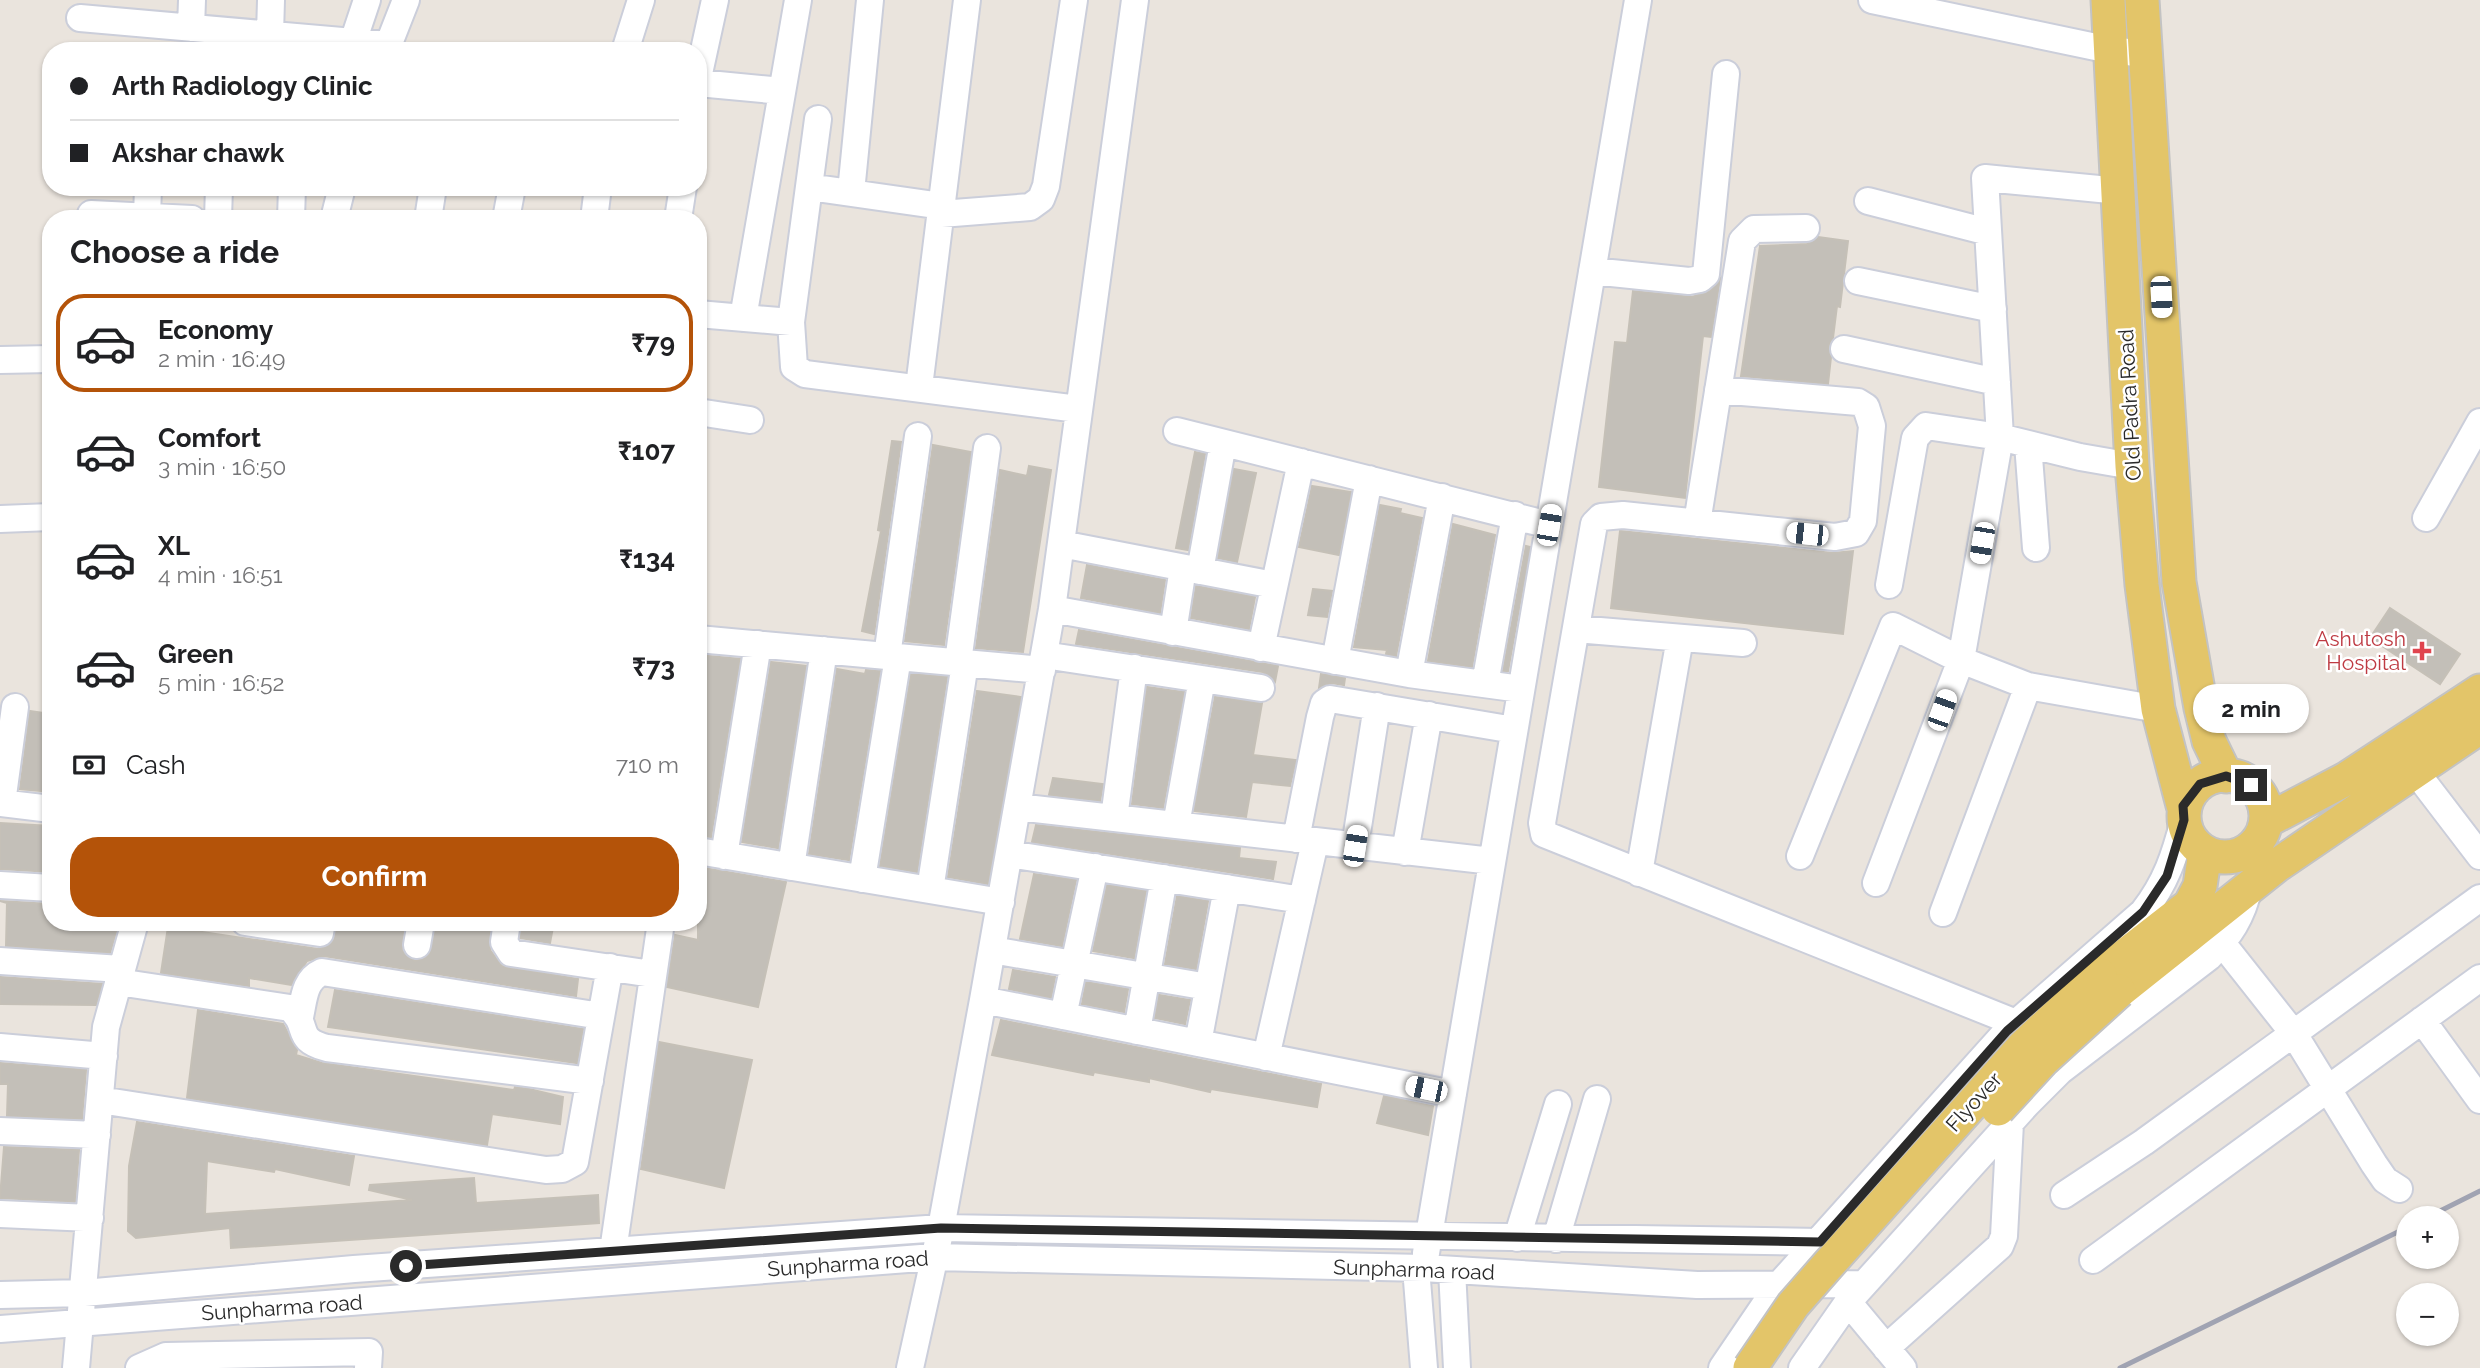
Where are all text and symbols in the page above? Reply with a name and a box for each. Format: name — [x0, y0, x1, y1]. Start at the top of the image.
text: Arth Radiology Clinic — [112, 71, 373, 101]
text: Akshar chawk — [112, 138, 284, 168]
text: Choose a ride — [70, 233, 279, 270]
car — [2150, 275, 2173, 319]
icon: car — [74, 312, 137, 375]
text: Economy — [158, 315, 273, 345]
text: ₹79 — [631, 328, 675, 358]
street label: Old Padra Road — [2113, 329, 2146, 482]
text: 2 min · 16:49 — [158, 345, 286, 372]
icon: car — [74, 420, 137, 483]
text: Comfort — [158, 423, 261, 453]
text: ₹107 — [618, 436, 675, 466]
text: 3 min · 16:50 — [158, 453, 286, 480]
car — [1536, 502, 1563, 548]
car — [1969, 520, 1996, 566]
car — [1786, 521, 1829, 547]
icon: car — [74, 528, 137, 591]
text: XL — [158, 531, 190, 561]
text: ₹134 — [619, 544, 675, 574]
text: 4 min · 16:51 — [158, 561, 282, 588]
place label: Ashutosh Hospital — [2315, 626, 2406, 675]
icon: car — [74, 636, 137, 699]
text: Green — [158, 639, 234, 669]
marker: Ashutosh Hospital — [2412, 641, 2432, 661]
text: ₹73 — [632, 652, 675, 682]
text: 5 min · 16:52 — [158, 669, 285, 696]
callout: 2 min — [2193, 684, 2309, 732]
car — [1925, 687, 1960, 733]
text: 2 min — [2221, 695, 2281, 722]
icon: cash — [70, 746, 108, 784]
text: Cash — [126, 750, 186, 780]
text: 710 m — [616, 751, 679, 778]
route end — [2235, 769, 2267, 801]
car — [1342, 824, 1369, 868]
button: Confirm — [70, 837, 679, 917]
street label: Flyover — [1940, 1066, 2007, 1137]
car — [1404, 1074, 1449, 1104]
map controls — [2396, 1206, 2459, 1346]
button: + — [2396, 1206, 2459, 1269]
street label: Sunpharma road — [766, 1245, 929, 1282]
route start — [390, 1250, 422, 1282]
street label: Sunpharma road — [1333, 1254, 1495, 1285]
button: − — [2396, 1283, 2459, 1346]
street label: Sunpharma road — [200, 1289, 363, 1326]

